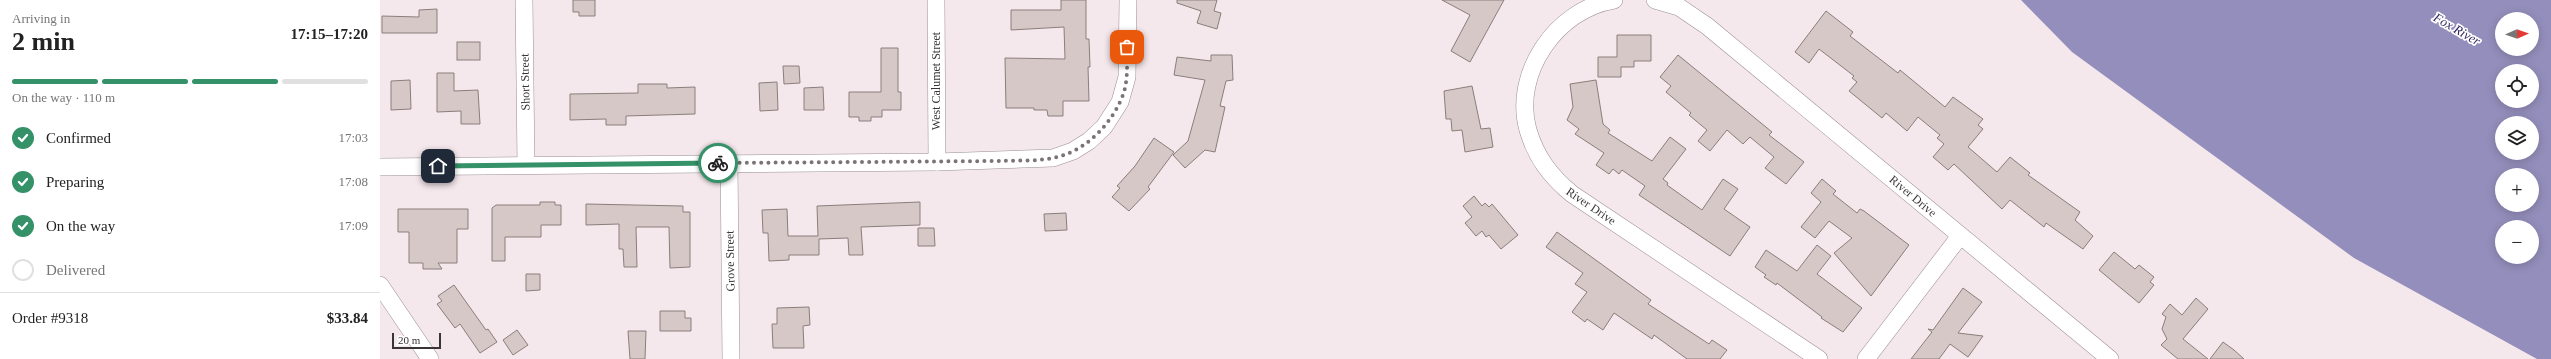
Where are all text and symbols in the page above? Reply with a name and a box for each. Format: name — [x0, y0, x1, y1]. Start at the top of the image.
water label: Fox River — [2430, 9, 2484, 49]
text: Arriving in — [12, 11, 70, 26]
north arrow — [2495, 12, 2539, 56]
map controls — [2495, 12, 2539, 264]
text: 17:15–17:20 — [291, 26, 368, 42]
text: 2 min — [12, 27, 75, 56]
pin — [1110, 30, 1144, 64]
street label: West Calumet Street — [929, 31, 943, 130]
icon: bag — [1116, 36, 1138, 58]
street label: Short Street — [517, 53, 532, 111]
button: locate — [2495, 64, 2539, 108]
text: On the way · 110 m — [12, 90, 115, 105]
button: layers — [2495, 116, 2539, 160]
icon: check — [12, 127, 34, 149]
text: Confirmed — [46, 130, 111, 146]
text: 17:03 — [338, 130, 368, 145]
courier — [698, 143, 738, 183]
pin — [421, 149, 455, 183]
icon: bike — [707, 152, 729, 174]
icon: home — [427, 155, 449, 177]
button: + — [2495, 168, 2539, 212]
icon: check — [12, 171, 34, 193]
street label: River Drive — [1887, 172, 1939, 220]
text: Preparing — [46, 174, 104, 190]
text: 17:08 — [338, 174, 368, 189]
street label: River Drive — [1563, 184, 1619, 228]
icon: check — [12, 215, 34, 237]
text: On the way — [46, 218, 115, 234]
text: 17:09 — [338, 218, 368, 233]
button: − — [2495, 220, 2539, 264]
street label: Grove Street — [722, 230, 738, 292]
text: Delivered — [46, 262, 105, 278]
text: Order #9318 — [12, 310, 88, 326]
text: $33.84 — [327, 310, 368, 326]
scale bar — [392, 331, 441, 350]
text: 20 m — [398, 334, 420, 346]

